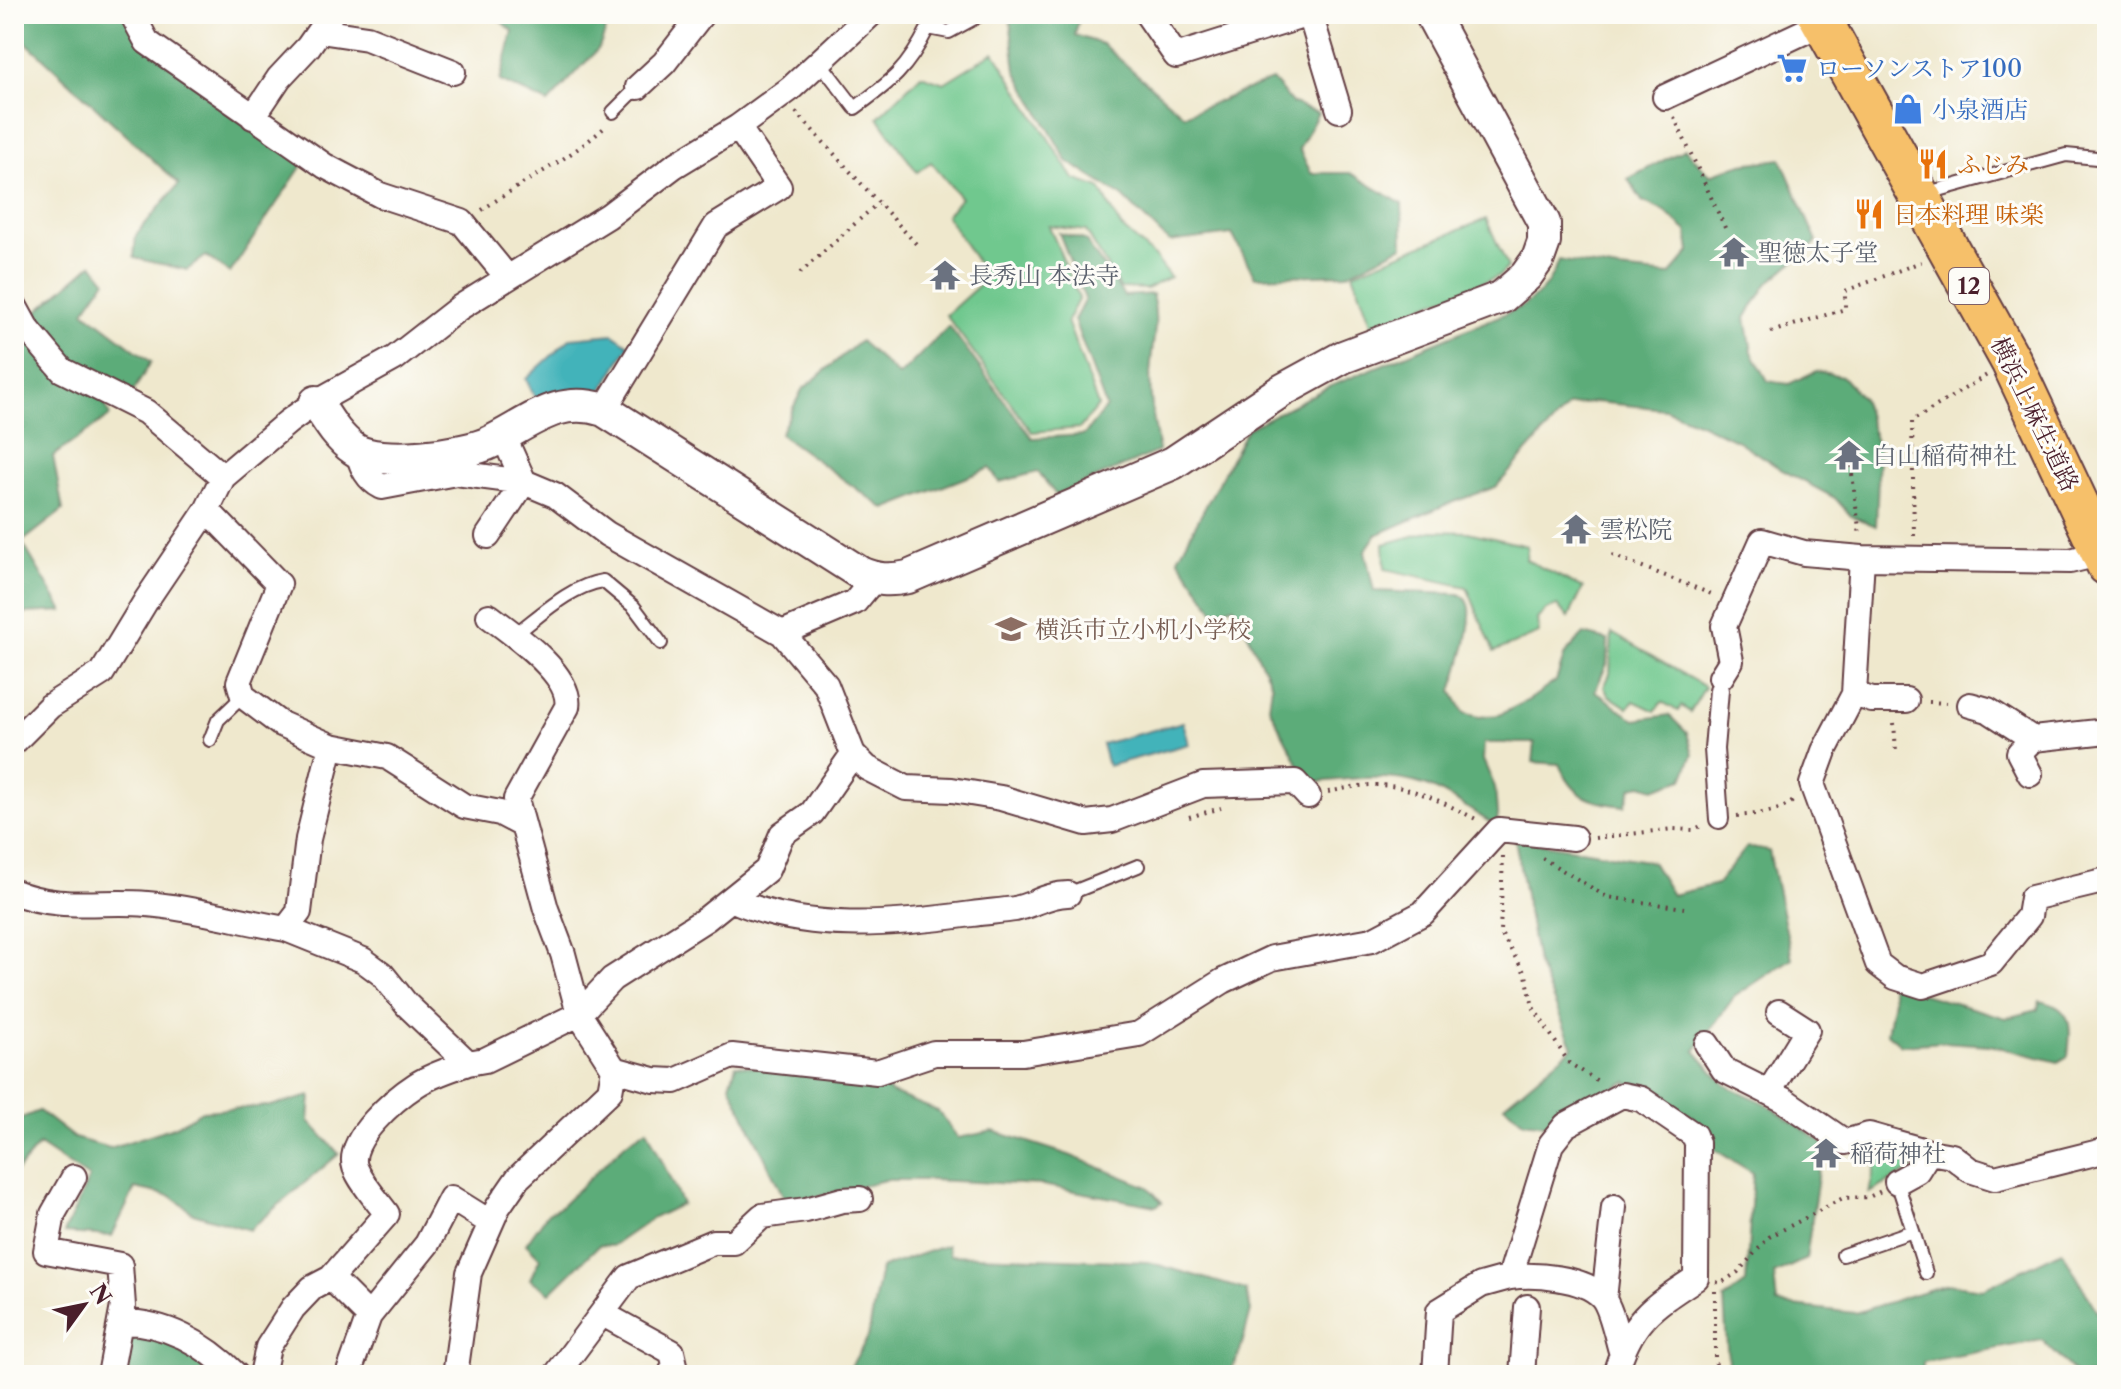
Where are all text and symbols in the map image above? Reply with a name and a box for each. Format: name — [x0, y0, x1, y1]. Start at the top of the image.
supermarket icon: ローソンストア100 — [1775, 51, 1809, 85]
place label: ローソンストア100 — [1816, 54, 2022, 83]
shop icon: 小泉酒店 — [1891, 92, 1925, 126]
place label: 小泉酒店 — [1932, 95, 2028, 124]
restaurant icon: ふじみ — [1916, 147, 1950, 181]
place label: ふじみ — [1957, 150, 2029, 179]
restaurant icon: 日本料理 味楽 — [1852, 197, 1886, 231]
place label: 日本料理 味楽 — [1893, 200, 2043, 229]
temple icon: 聖徳太子堂 — [1717, 235, 1751, 269]
place label: 聖徳太子堂 — [1758, 238, 1878, 267]
temple icon: 長秀山 本法寺 — [928, 258, 962, 292]
place label: 長秀山 本法寺 — [969, 261, 1119, 290]
road number: 12 — [1949, 268, 1989, 304]
street label: 横浜上麻生道路 — [1985, 332, 2085, 496]
temple icon: 白山稲荷神社 — [1832, 438, 1866, 472]
place label: 白山稲荷神社 — [1873, 441, 2017, 470]
temple icon: 雲松院 — [1559, 512, 1593, 546]
place label: 雲松院 — [1600, 515, 1672, 544]
school or university icon: 横浜市立小机小学校 — [994, 612, 1028, 646]
place label: 横浜市立小机小学校 — [1035, 615, 1251, 644]
temple icon: 稲荷神社 — [1809, 1136, 1843, 1170]
place label: 稲荷神社 — [1850, 1139, 1946, 1168]
north arrow — [44, 1265, 124, 1345]
text: N — [84, 1279, 117, 1310]

